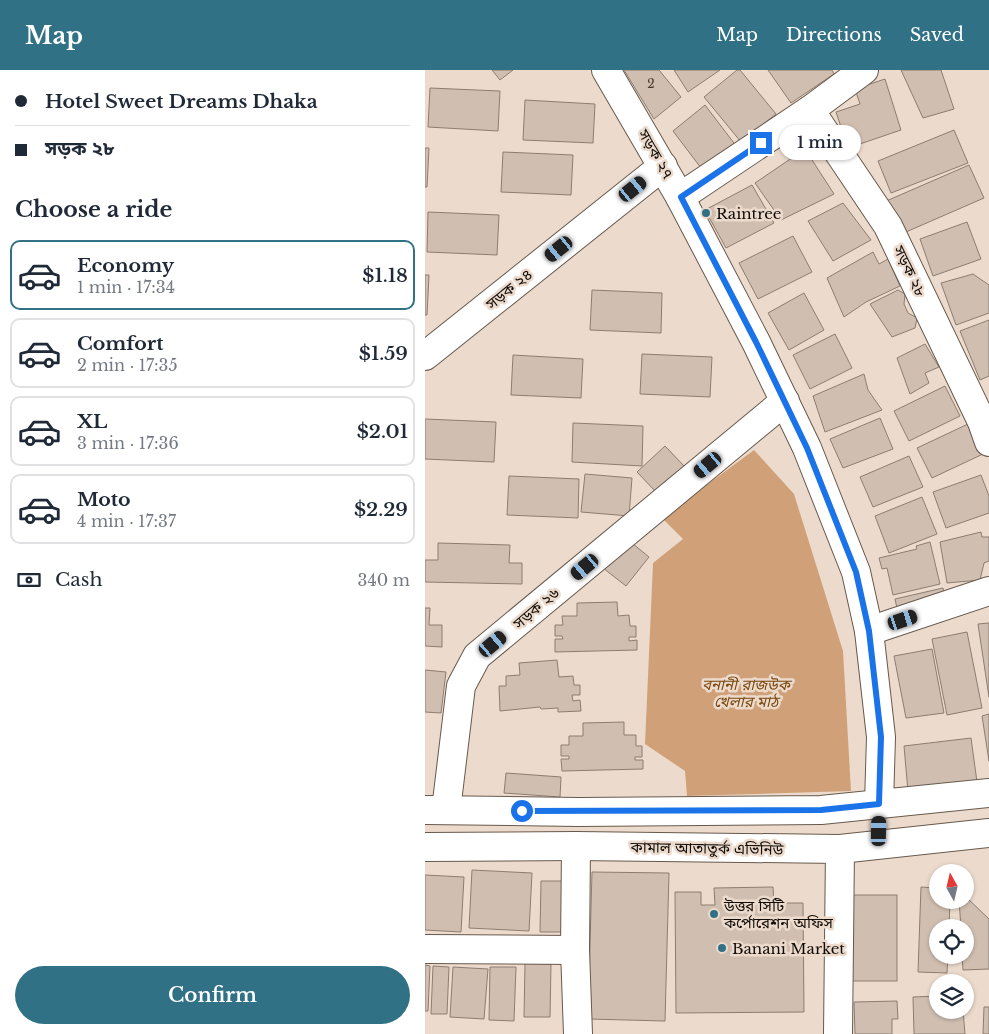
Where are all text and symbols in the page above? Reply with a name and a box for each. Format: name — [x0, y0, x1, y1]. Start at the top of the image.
text: Map — [25, 21, 83, 50]
text: Map — [716, 24, 758, 46]
text: Directions — [786, 24, 882, 46]
text: Saved — [910, 24, 964, 46]
house number: 2 — [647, 76, 655, 91]
text: Hotel Sweet Dreams Dhaka — [45, 90, 318, 113]
street label: সড়ক ২৭ — [634, 125, 678, 182]
callout: 1 min — [779, 126, 861, 160]
route end — [750, 132, 772, 154]
text: 1 min — [797, 132, 843, 152]
text: সড়ক ২৮ — [45, 137, 115, 160]
car — [616, 174, 649, 204]
text: Choose a ride — [15, 196, 172, 223]
place label: Raintree — [716, 204, 781, 223]
marker: Raintree — [700, 207, 712, 219]
car — [542, 234, 575, 264]
street label: সড়ক ২৮ — [889, 242, 930, 300]
icon: car — [17, 253, 62, 298]
text: Economy — [77, 254, 174, 277]
text: $1.18 — [362, 264, 408, 287]
street label: সড়ক ২৪ — [481, 265, 536, 314]
text: 1 min · 17:34 — [77, 277, 175, 297]
icon: car — [17, 331, 62, 376]
text: Comfort — [77, 332, 164, 355]
text: $1.59 — [359, 342, 408, 365]
text: 2 min · 17:35 — [77, 355, 178, 375]
icon: car — [17, 409, 62, 454]
text: XL — [77, 410, 107, 433]
text: $2.01 — [357, 420, 408, 443]
text: 3 min · 17:36 — [77, 433, 179, 453]
car — [691, 450, 724, 480]
icon: car — [17, 487, 62, 532]
text: Moto — [77, 488, 131, 511]
text: $2.29 — [354, 498, 408, 521]
text: 4 min · 17:37 — [77, 511, 176, 531]
car — [568, 552, 601, 582]
icon: cash — [15, 566, 43, 594]
text: Cash — [55, 568, 102, 591]
text: 340 m — [358, 570, 410, 590]
street label: সড়ক ২৬ — [508, 583, 563, 633]
car — [886, 608, 919, 632]
car — [476, 629, 509, 659]
park label: বনানী রাজউক খেলার মাঠ — [702, 675, 793, 711]
route start — [511, 800, 533, 822]
car — [871, 816, 886, 846]
street label: কামাল আতাতুর্ক এভিনিউ — [629, 837, 784, 859]
north arrow — [929, 864, 974, 909]
map controls — [929, 864, 974, 1019]
place label: উত্তর সিটি কর্পোরেশন অফিস — [723, 896, 833, 932]
marker: উত্তর সিটি কর্পোরেশন অফিস — [708, 908, 720, 920]
button: locate — [929, 919, 974, 964]
place label: Banani Market — [732, 939, 845, 958]
marker: Banani Market — [716, 942, 728, 954]
button: Confirm — [15, 966, 410, 1024]
button: layers — [929, 974, 974, 1019]

